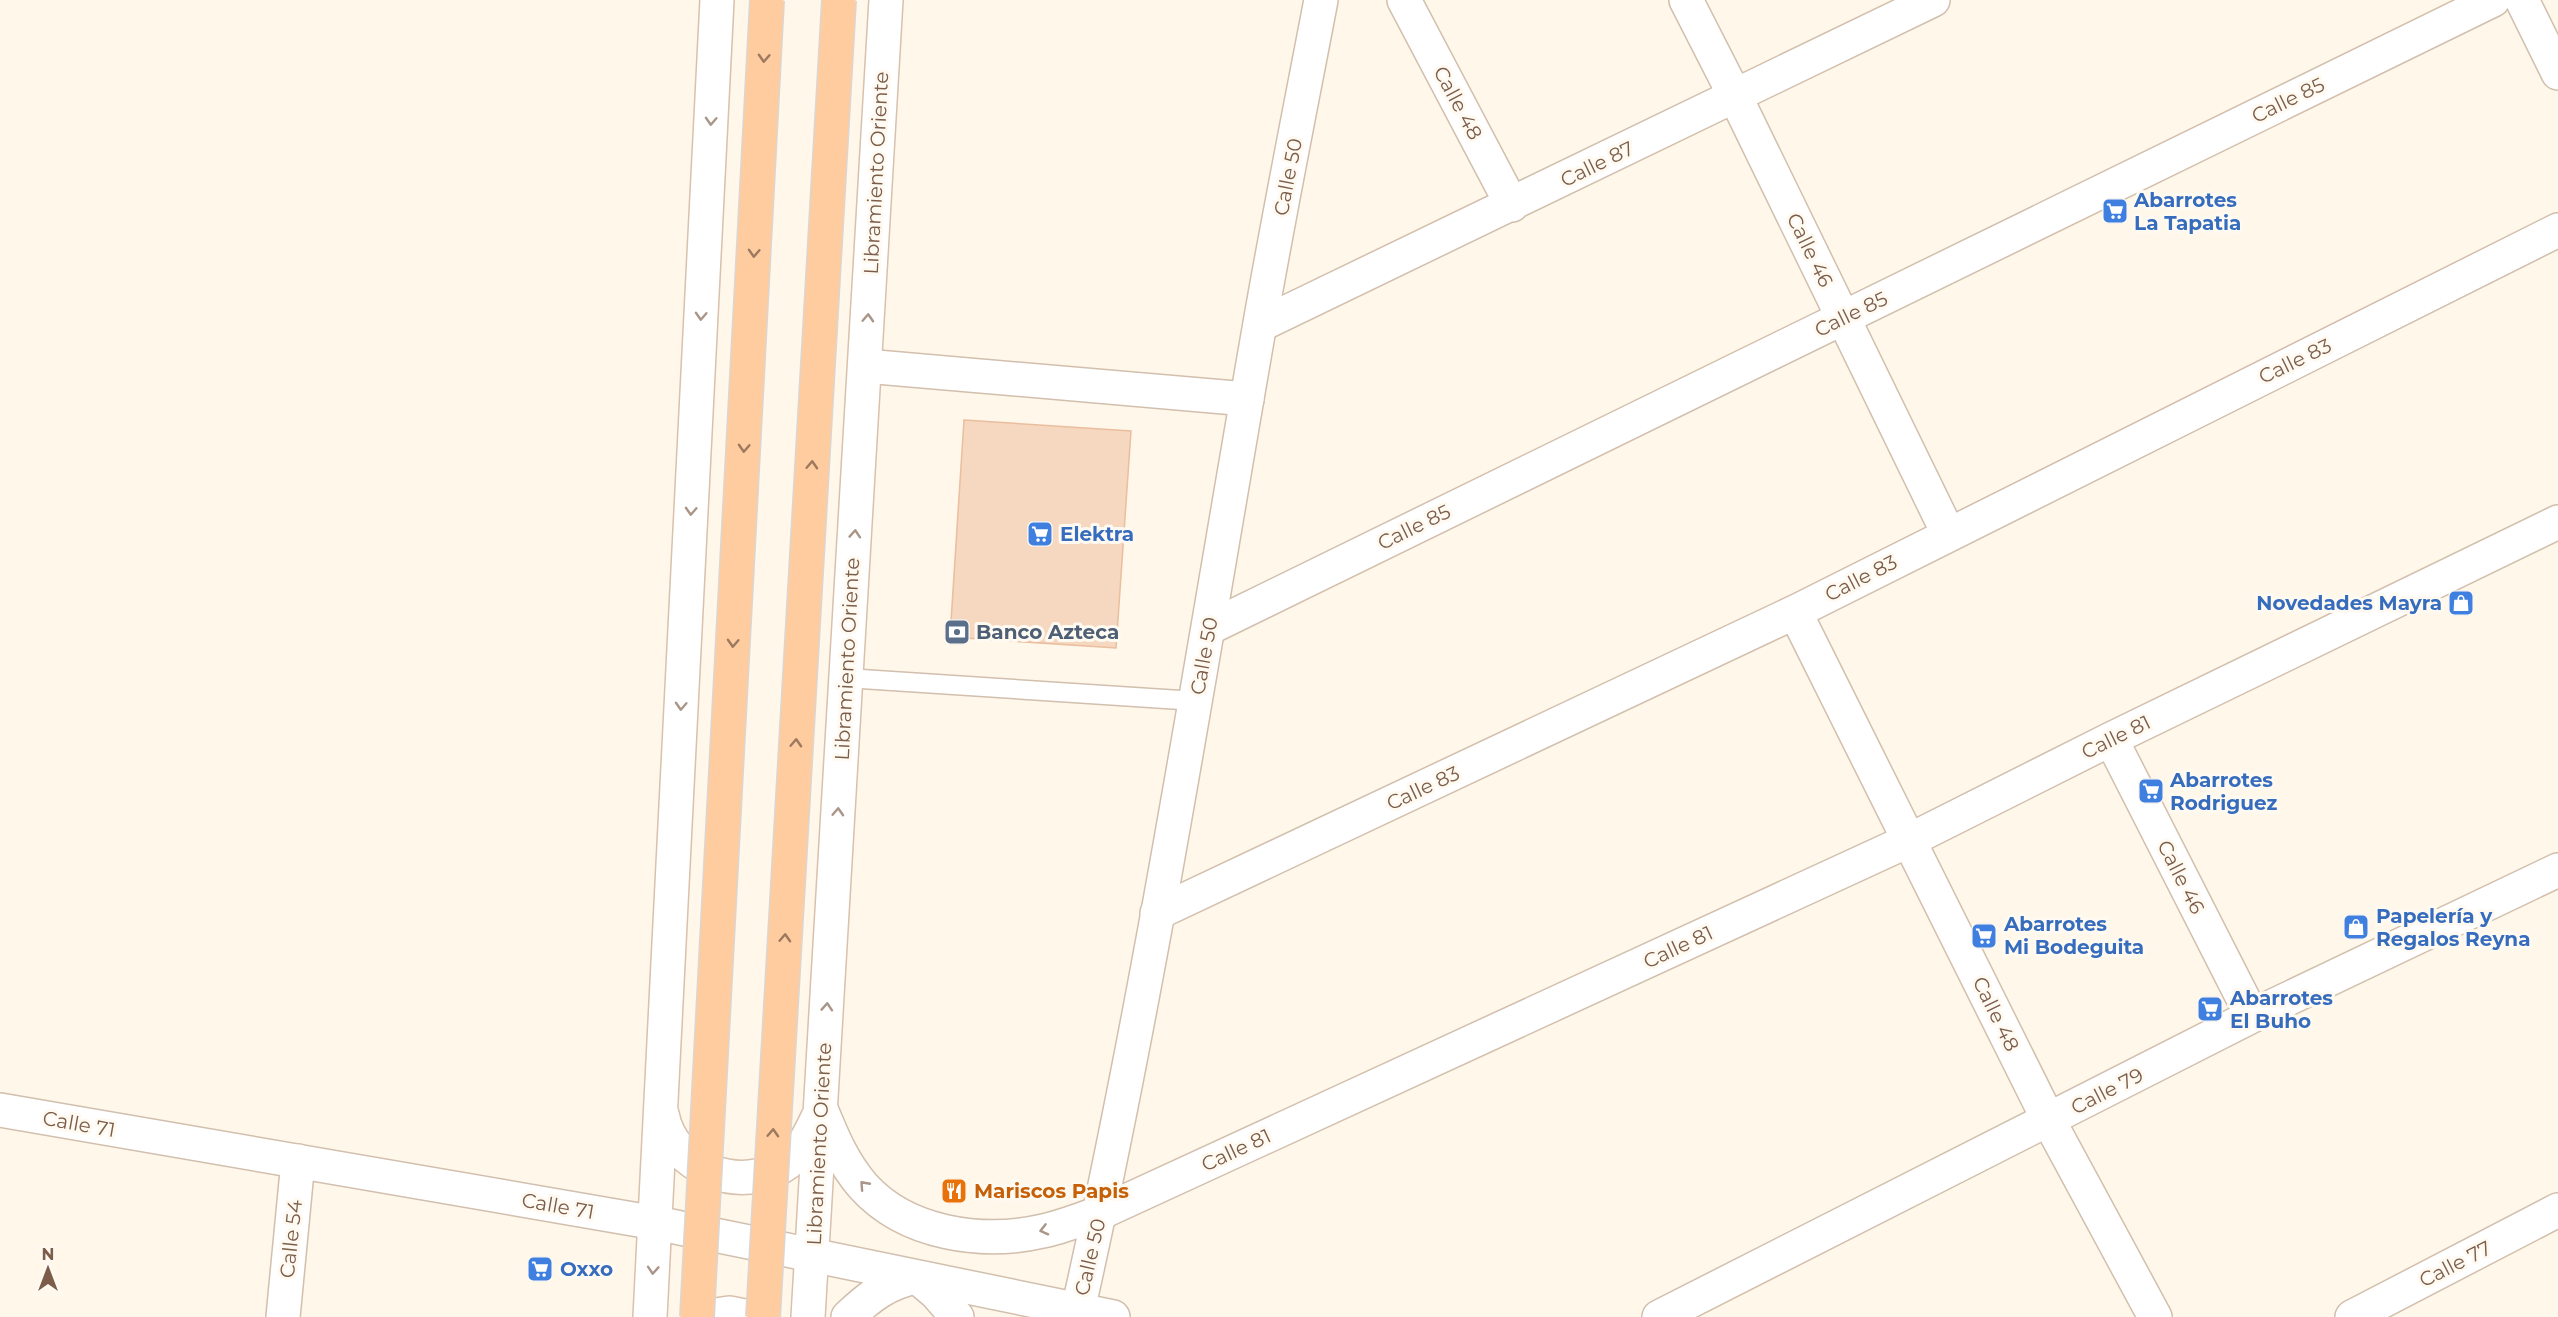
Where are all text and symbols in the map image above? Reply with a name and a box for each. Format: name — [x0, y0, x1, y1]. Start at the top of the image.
one-way arrow — [758, 54, 771, 63]
street label: Calle 48 — [1429, 62, 1487, 144]
street label: Libramiento Oriente — [859, 71, 893, 275]
street label: Calle 85 — [2248, 72, 2328, 128]
one-way arrow — [704, 117, 717, 126]
street label: Calle 50 — [1269, 136, 1307, 218]
street label: Calle 87 — [1556, 136, 1638, 192]
place label: Abarrotes La Tapatia — [2133, 188, 2241, 235]
supermarket icon: Abarrotes La Tapatia — [2100, 196, 2130, 226]
street label: Calle 46 — [1782, 209, 1838, 291]
one-way arrow — [747, 249, 760, 258]
street label: Calle 85 — [1811, 286, 1891, 342]
one-way arrow — [695, 312, 708, 321]
one-way arrow — [861, 314, 874, 323]
street label: Calle 83 — [2255, 333, 2335, 389]
one-way arrow — [737, 443, 750, 452]
one-way arrow — [805, 460, 818, 469]
street label: Calle 85 — [1374, 499, 1454, 555]
one-way arrow — [685, 506, 698, 515]
supermarket icon: Elektra — [1025, 519, 1055, 549]
place label: Elektra — [1060, 522, 1134, 546]
one-way arrow — [848, 529, 861, 538]
street label: Calle 83 — [1821, 550, 1901, 606]
street label: Libramiento Oriente — [830, 557, 864, 761]
shop icon: Novedades Mayra — [2446, 588, 2476, 618]
place label: Novedades Mayra — [2256, 591, 2442, 615]
street label: Calle 50 — [1185, 615, 1223, 697]
bank icon: Banco Azteca — [942, 617, 972, 647]
place label: Banco Azteca — [976, 620, 1119, 644]
one-way arrow — [727, 638, 740, 647]
one-way arrow — [675, 701, 688, 710]
street label: Calle 81 — [2078, 710, 2154, 764]
one-way arrow — [789, 739, 802, 748]
street label: Calle 83 — [1383, 761, 1463, 815]
place label: Abarrotes Rodriguez — [2169, 768, 2277, 815]
supermarket icon: Abarrotes Rodriguez — [2136, 776, 2166, 806]
one-way arrow — [832, 808, 845, 817]
street label: Calle 46 — [2152, 836, 2210, 918]
place label: Papelería y Regalos Reyna — [2376, 904, 2531, 951]
place label: Abarrotes Mi Bodeguita — [2003, 912, 2144, 959]
shop icon: Papelería y Regalos Reyna — [2341, 912, 2371, 942]
street label: Calle 81 — [1639, 921, 1717, 973]
supermarket icon: Abarrotes Mi Bodeguita — [1969, 921, 1999, 951]
one-way arrow — [778, 934, 791, 943]
street label: Calle 48 — [1968, 973, 2024, 1055]
place label: Abarrotes El Buho — [2229, 986, 2333, 1033]
supermarket icon: Abarrotes El Buho — [2195, 994, 2225, 1024]
one-way arrow — [820, 1003, 833, 1012]
street label: Libramiento Oriente — [802, 1042, 836, 1246]
street label: Calle 79 — [2067, 1063, 2147, 1119]
street label: Calle 71 — [41, 1106, 117, 1142]
street label: Calle 81 — [1197, 1124, 1275, 1176]
one-way arrow — [767, 1128, 780, 1137]
restaurant icon: Mariscos Papis — [939, 1176, 969, 1206]
place label: Mariscos Papis — [974, 1179, 1129, 1203]
one-way arrow — [860, 1181, 871, 1192]
street label: Calle 71 — [520, 1188, 596, 1224]
street label: Calle 54 — [275, 1199, 307, 1279]
street label: Calle 50 — [1069, 1216, 1111, 1298]
one-way arrow — [1039, 1222, 1049, 1235]
street label: Calle 77 — [2415, 1236, 2495, 1292]
north arrow — [18, 1239, 78, 1299]
text: N — [42, 1245, 54, 1264]
supermarket icon: Oxxo — [525, 1254, 555, 1284]
place label: Oxxo — [560, 1257, 613, 1281]
one-way arrow — [647, 1265, 660, 1274]

